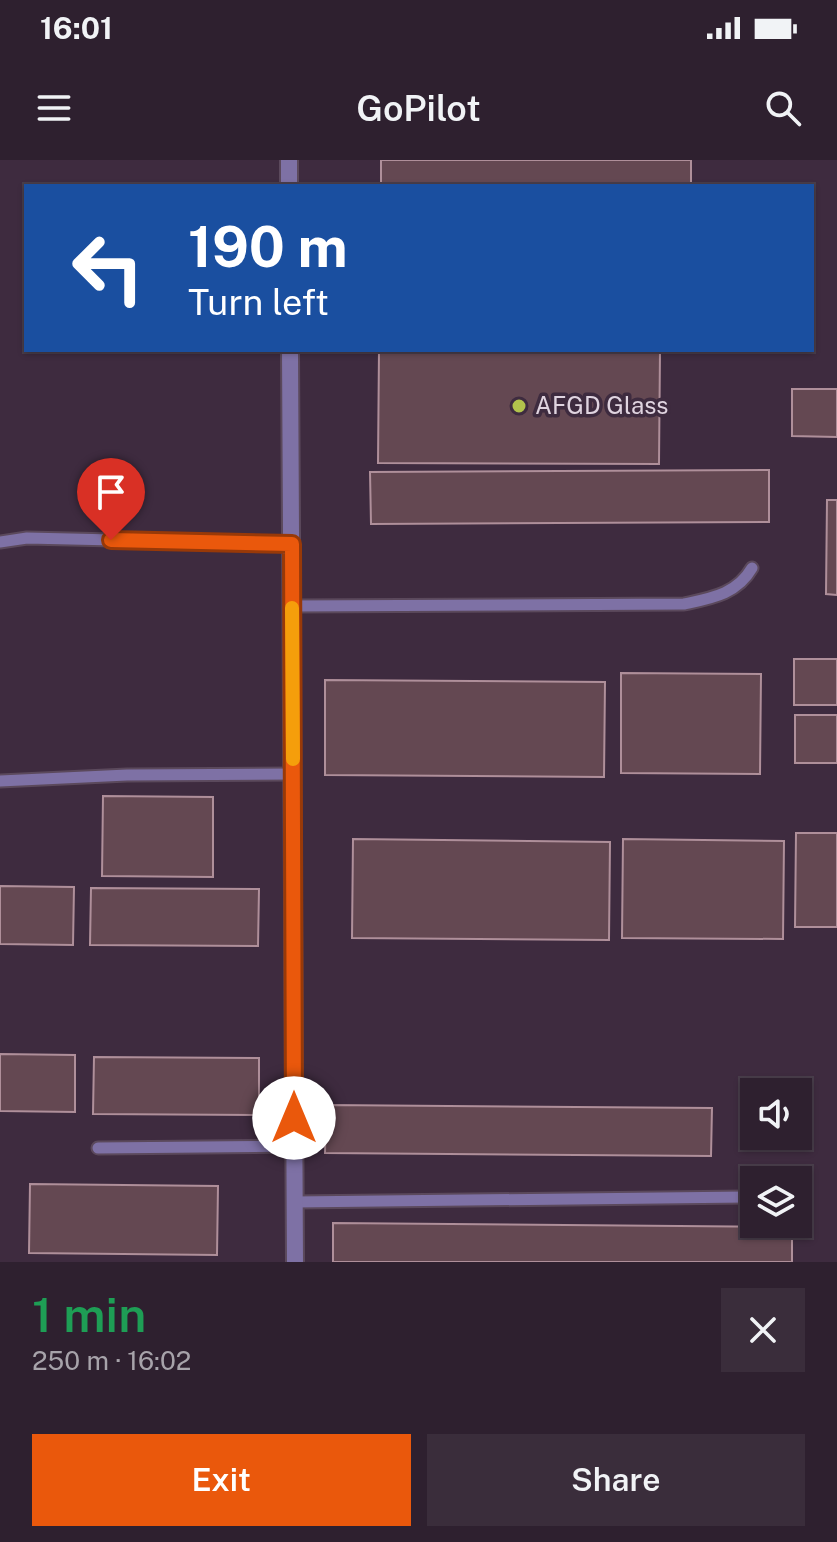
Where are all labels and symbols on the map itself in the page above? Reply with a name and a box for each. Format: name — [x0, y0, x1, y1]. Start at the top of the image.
place label: AFGD Glass — [535, 391, 669, 419]
marker: AFGD Glass — [510, 397, 528, 415]
pin — [77, 458, 145, 540]
position arrow — [252, 1076, 336, 1160]

